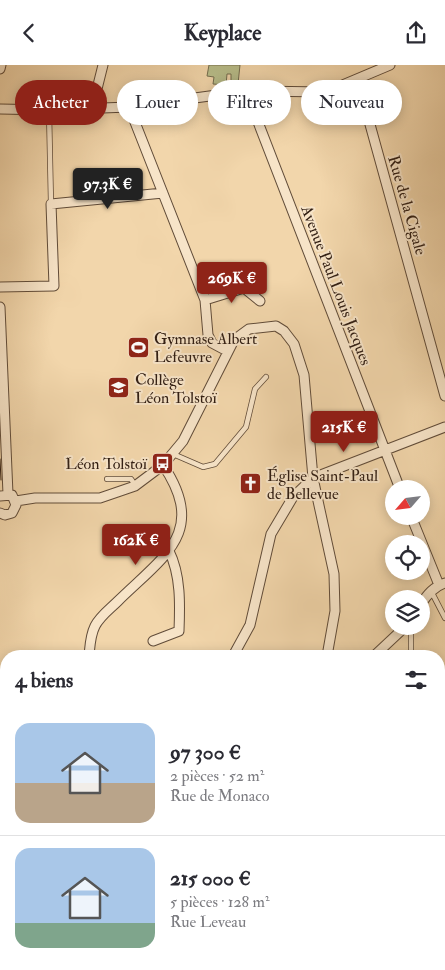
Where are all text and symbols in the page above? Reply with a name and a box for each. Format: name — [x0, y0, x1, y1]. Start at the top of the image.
icon: back — [15, 19, 43, 47]
text: Keyplace — [184, 19, 261, 47]
icon: share — [402, 19, 430, 47]
chip: Acheter — [15, 80, 107, 125]
chip: Louer — [117, 80, 198, 125]
chip: Filtres — [208, 80, 291, 125]
chip: Nouveau — [301, 80, 402, 125]
street label: Rue de la Cigale — [383, 153, 431, 258]
pin: 97.3K € — [62, 167, 154, 210]
text: 97.3K € — [84, 174, 132, 194]
street label: Avenue Paul Louis Jacques — [295, 202, 376, 369]
pin: 269K € — [191, 261, 273, 304]
text: 269K € — [208, 268, 256, 288]
place label: Gymnase Albert Lefeuvre — [154, 329, 257, 367]
sports icon: Gymnase Albert Lefeuvre — [126, 335, 150, 359]
place label: Collège Léon Tolstoï — [135, 370, 217, 408]
school or university icon: Collège Léon Tolstoï — [107, 376, 131, 400]
pin: 215K € — [303, 411, 385, 453]
text: 215K € — [322, 417, 366, 437]
bus stop icon: Léon Tolstoï — [151, 451, 175, 475]
place label: Léon Tolstoï — [65, 454, 148, 474]
place label: Église Saint-Paul de Bellevue — [267, 465, 378, 504]
church icon: Église Saint-Paul de Bellevue — [239, 472, 263, 496]
north arrow — [385, 480, 430, 525]
map controls — [385, 480, 430, 635]
pin: 162K € — [95, 523, 177, 566]
text: 162K € — [113, 530, 159, 550]
button: locate — [385, 535, 430, 580]
button: layers — [385, 590, 430, 635]
icon: filters — [402, 666, 430, 694]
text: 4 biens — [15, 667, 73, 694]
text: 97 300 € — [170, 739, 241, 766]
icon: home — [55, 743, 115, 803]
text: 2 pièces · 52 m² — [170, 766, 264, 786]
text: Rue de Monaco — [170, 786, 269, 806]
text: 215 000 € — [170, 865, 251, 892]
icon: home — [55, 868, 115, 928]
text: 5 pièces · 128 m² — [170, 892, 269, 912]
text: Rue Leveau — [170, 912, 246, 932]

